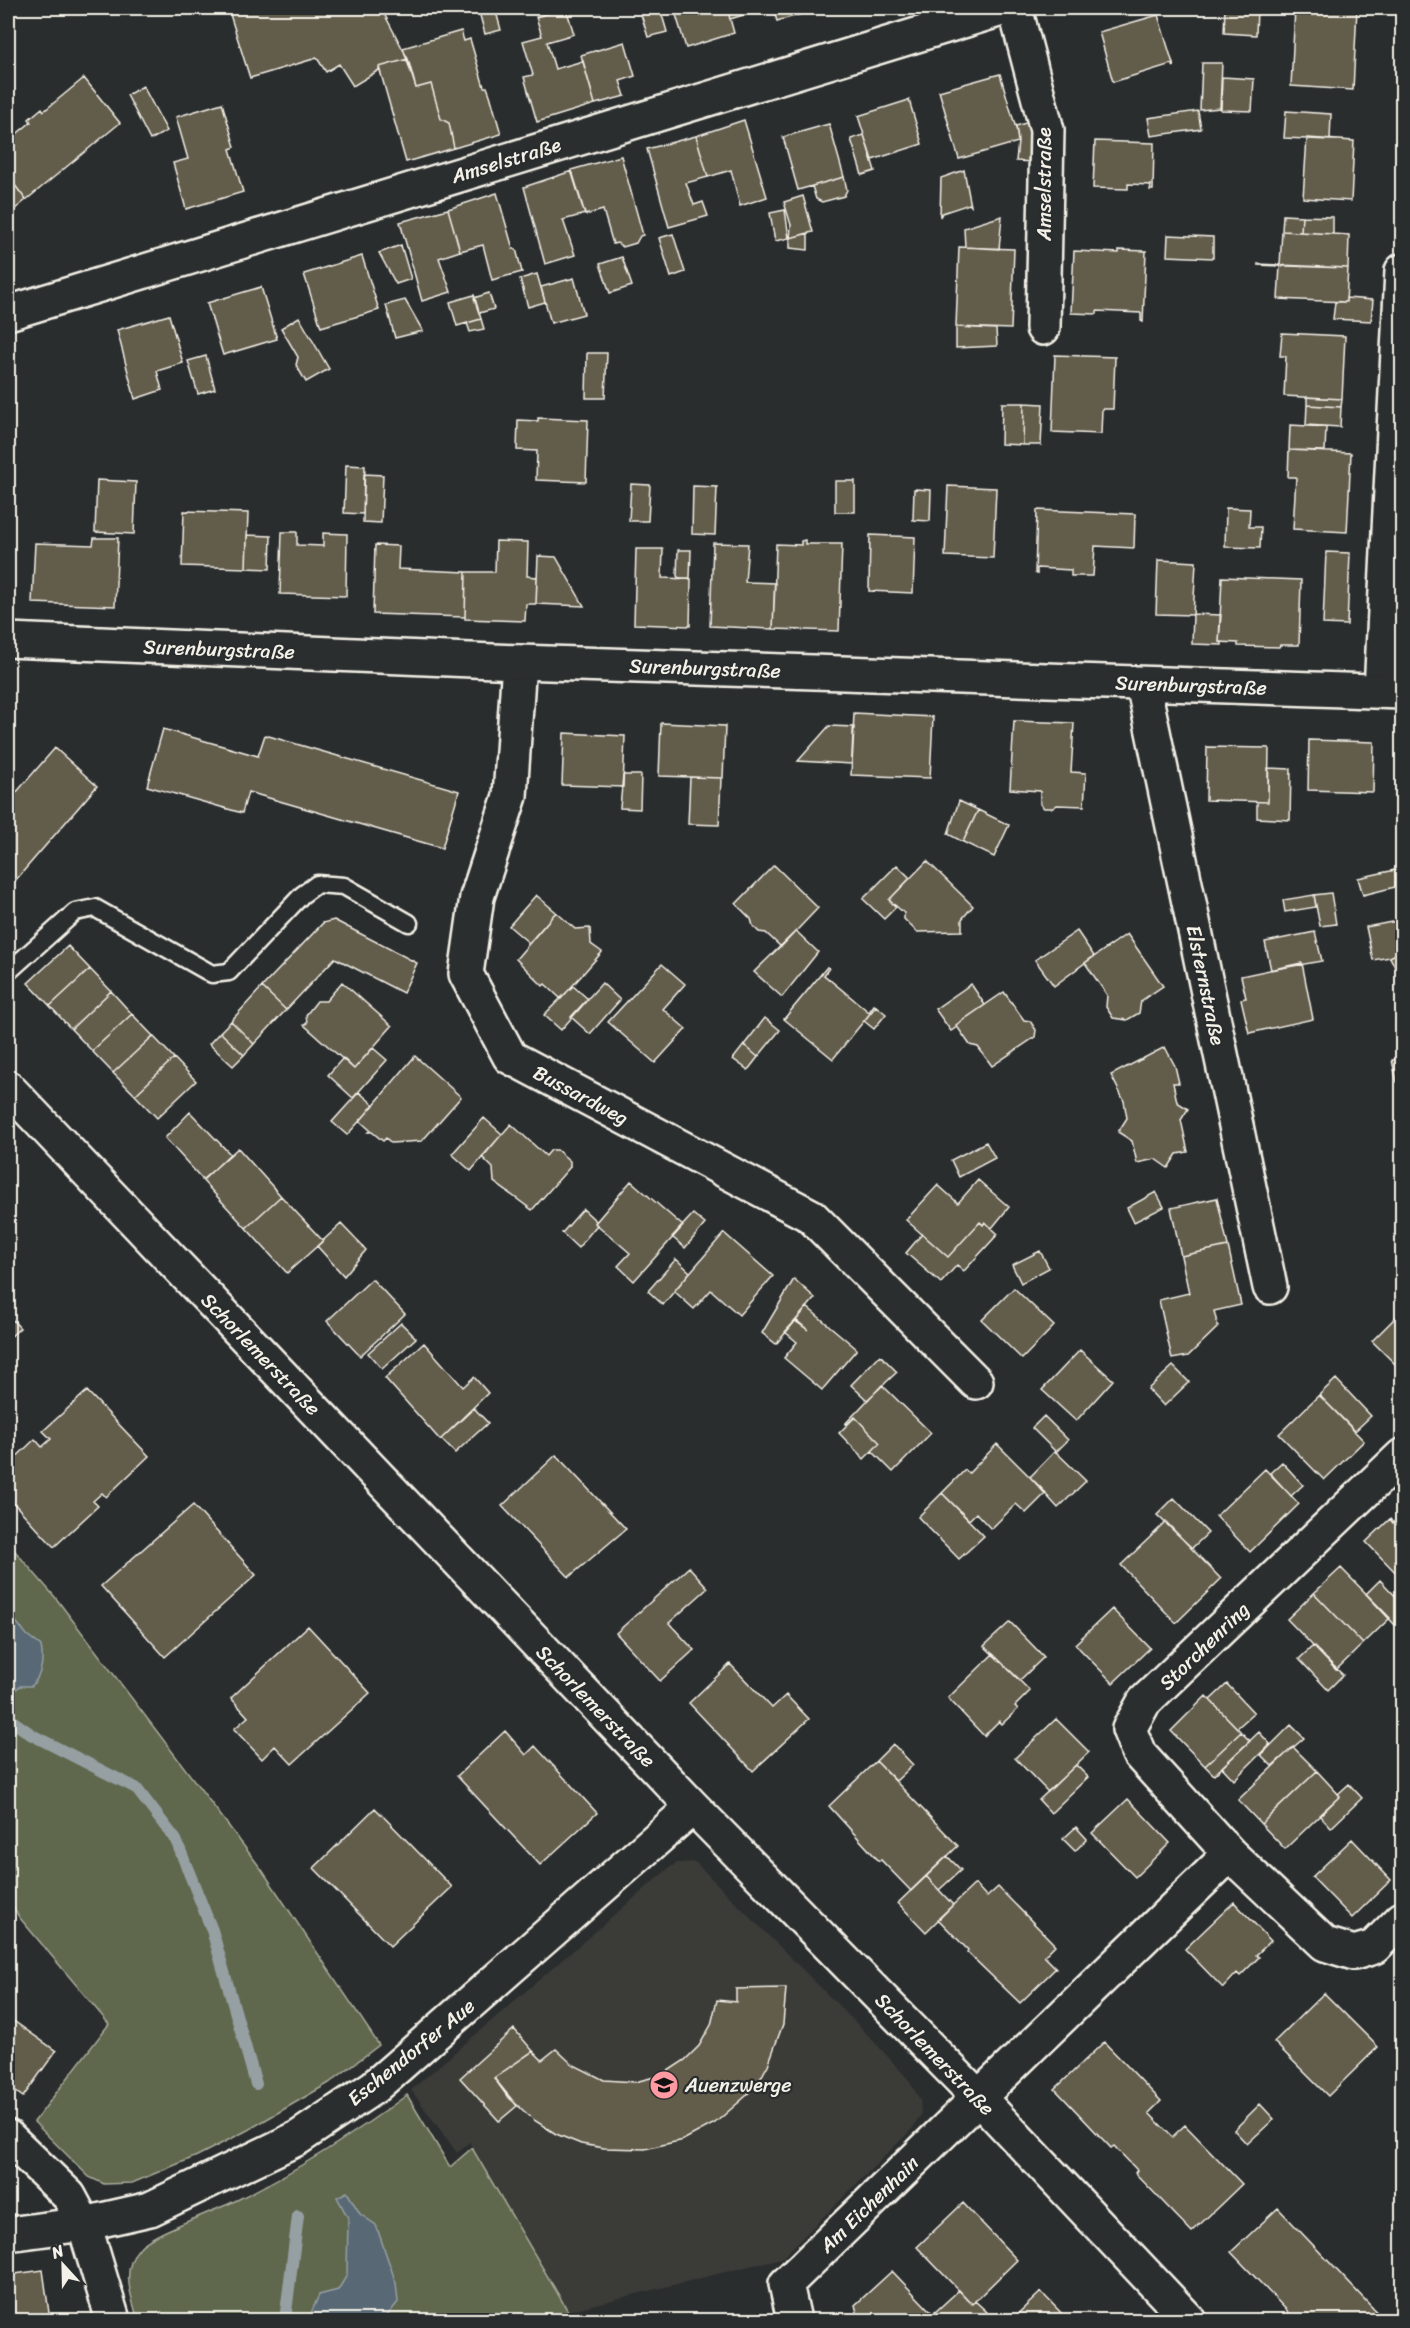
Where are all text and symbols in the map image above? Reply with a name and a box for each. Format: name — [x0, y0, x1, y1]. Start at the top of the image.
street label: Amselstraße — [446, 127, 566, 194]
street label: Amselstraße — [1027, 127, 1062, 242]
street label: Surenburgstraße — [143, 629, 295, 670]
street label: Surenburgstraße — [629, 648, 781, 689]
street label: Surenburgstraße — [1115, 665, 1267, 706]
street label: Elsternstraße — [1176, 922, 1235, 1049]
street label: Bussardweg — [527, 1056, 635, 1135]
street label: Schorlemerstraße — [192, 1284, 329, 1424]
street label: Storchenring — [1151, 1594, 1258, 1699]
street label: Schorlemerstraße — [527, 1636, 664, 1776]
street label: Schorlemerstraße — [866, 1984, 1003, 2124]
street label: Eschendorfer Aue — [339, 1989, 483, 2115]
place label: Auenzwerge — [684, 2068, 791, 2103]
school or university icon: Auenzwerge — [648, 2069, 680, 2101]
street label: Am Eichenhain — [810, 2147, 928, 2262]
north arrow — [33, 2235, 93, 2295]
text: N — [46, 2236, 69, 2267]

